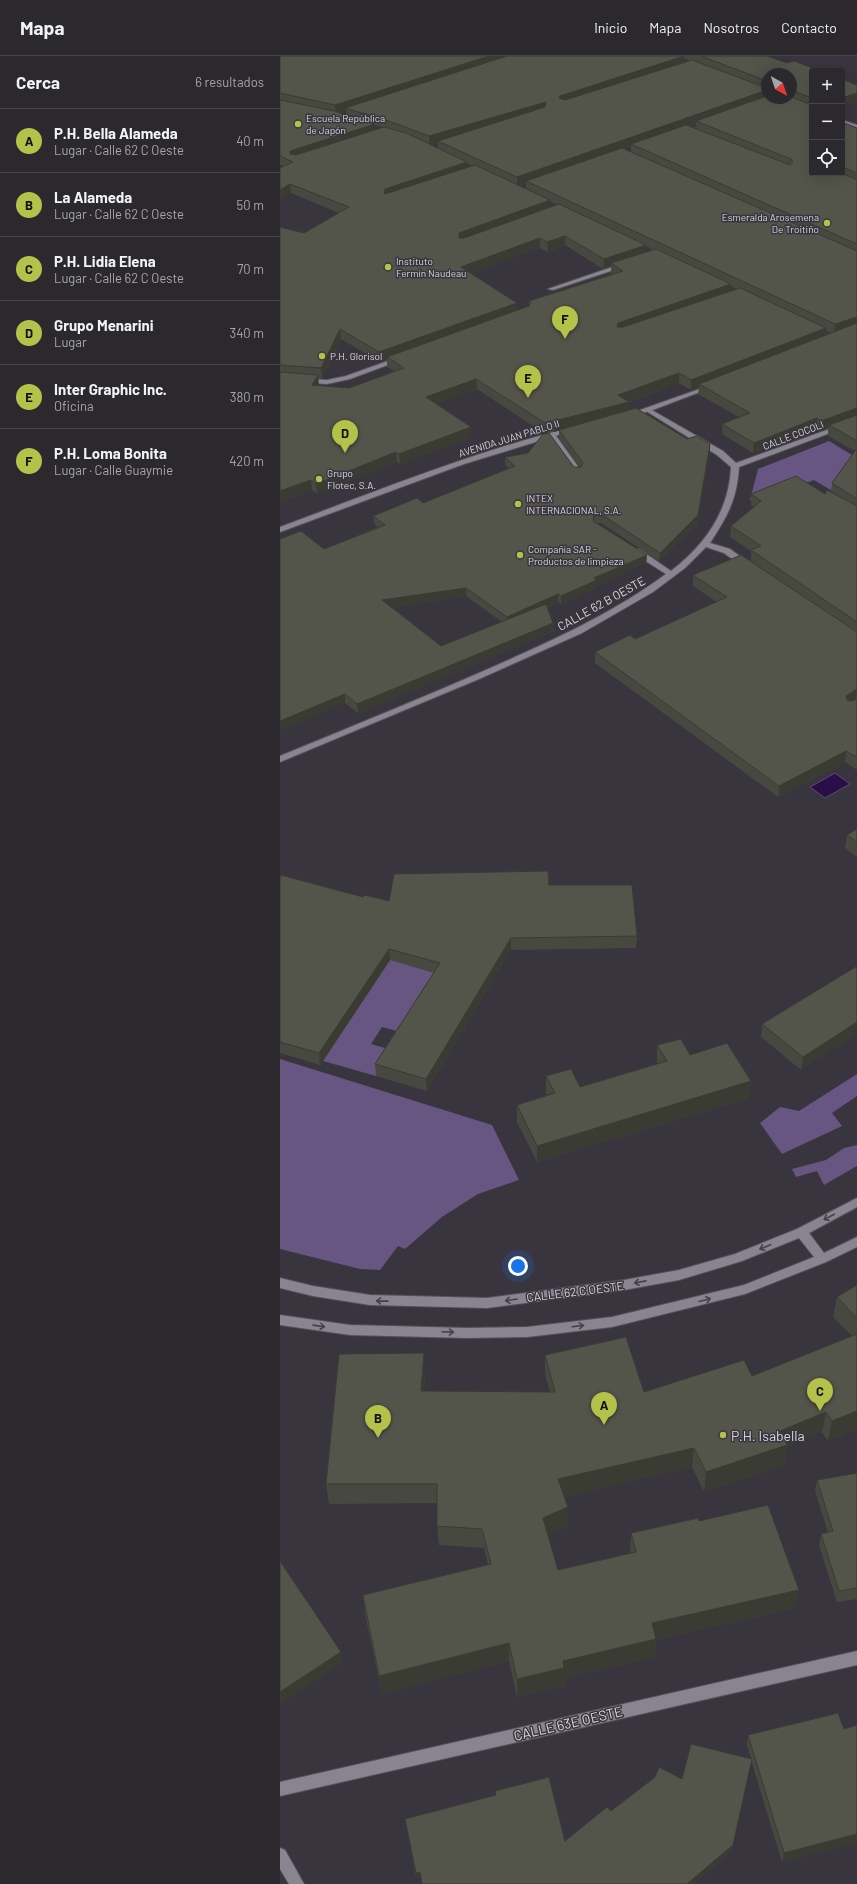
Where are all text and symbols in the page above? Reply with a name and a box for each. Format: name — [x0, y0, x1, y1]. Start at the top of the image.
text: Mapa — [20, 16, 64, 39]
text: Inicio — [594, 19, 627, 36]
text: Mapa — [649, 19, 681, 36]
text: Nosotros — [703, 19, 759, 36]
text: Contacto — [781, 19, 837, 36]
north arrow — [761, 68, 797, 104]
map controls — [809, 68, 845, 176]
button: + — [809, 68, 845, 104]
text: Cerca — [16, 72, 60, 92]
text: 6 resultados — [195, 74, 264, 90]
button: − — [809, 104, 845, 140]
place label: Escuela República de Japón — [306, 112, 385, 136]
marker: Escuela República de Japón — [293, 119, 303, 129]
text: P.H. Bella Alameda — [54, 124, 178, 142]
text: A — [25, 133, 33, 149]
text: 40 m — [236, 133, 264, 149]
button: locate — [809, 140, 845, 176]
text: Lugar · Calle 62 C Oeste — [54, 142, 184, 158]
text: La Alameda — [54, 188, 132, 206]
text: B — [25, 197, 33, 213]
text: 50 m — [237, 197, 264, 213]
text: Lugar · Calle 62 C Oeste — [54, 206, 184, 222]
place label: Esmeralda Arosemena De Troitiño — [722, 211, 819, 235]
marker: Esmeralda Arosemena De Troitiño — [822, 218, 832, 228]
text: P.H. Lidia Elena — [54, 252, 156, 270]
place label: Instituto Fermín Naudeau — [396, 255, 466, 279]
text: C — [25, 261, 33, 277]
text: 70 m — [237, 261, 264, 277]
marker: Instituto Fermín Naudeau — [383, 262, 393, 272]
text: Lugar · Calle 62 C Oeste — [54, 270, 184, 286]
pin: F — [552, 306, 578, 339]
text: Grupo Menarini — [54, 316, 154, 334]
text: D — [25, 325, 33, 341]
text: 340 m — [229, 325, 264, 341]
text: Lugar — [54, 334, 87, 350]
place label: P.H. Glorisol — [330, 350, 382, 362]
marker: P.H. Glorisol — [317, 351, 327, 361]
pin: E — [515, 365, 541, 398]
text: Inter Graphic Inc. — [54, 380, 167, 398]
text: E — [25, 389, 33, 405]
text: 380 m — [230, 389, 264, 405]
text: Oficina — [54, 398, 94, 414]
street label: AVENIDA JUAN PABLO II — [457, 417, 561, 459]
street label: CALLE COCOLI — [761, 418, 825, 452]
pin: D — [332, 420, 358, 453]
text: P.H. Loma Bonita — [54, 444, 167, 462]
text: F — [25, 453, 33, 469]
text: 420 m — [229, 453, 264, 469]
text: Lugar · Calle Guaymie — [54, 462, 173, 478]
place label: Grupo Flotec, S.A. — [327, 467, 376, 491]
marker: Grupo Flotec, S.A. — [314, 474, 324, 484]
place label: INTEX INTERNACIONAL, S.A. — [526, 492, 621, 516]
marker: INTEX INTERNACIONAL, S.A. — [513, 499, 523, 509]
place label: Compañía SAR - Productos de limpieza — [528, 543, 624, 567]
marker: Compañía SAR - Productos de limpieza — [515, 550, 525, 560]
street label: CALLE 62 B OESTE — [555, 573, 647, 633]
one-way arrow — [823, 1214, 835, 1222]
one-way arrow — [759, 1244, 771, 1251]
your location — [508, 1256, 528, 1276]
street label: CALLE 62 C OESTE — [525, 1278, 625, 1304]
one-way arrow — [634, 1278, 647, 1286]
one-way arrow — [505, 1296, 518, 1304]
one-way arrow — [698, 1296, 711, 1303]
one-way arrow — [376, 1297, 389, 1305]
one-way arrow — [312, 1322, 325, 1330]
one-way arrow — [571, 1322, 584, 1330]
one-way arrow — [441, 1329, 454, 1336]
pin: C — [807, 1378, 833, 1411]
pin: A — [591, 1392, 617, 1425]
pin: B — [365, 1405, 391, 1438]
place label: P.H. Isabella — [731, 1427, 805, 1444]
marker: P.H. Isabella — [718, 1430, 728, 1440]
street label: CALLE 63E OESTE — [512, 1702, 624, 1744]

